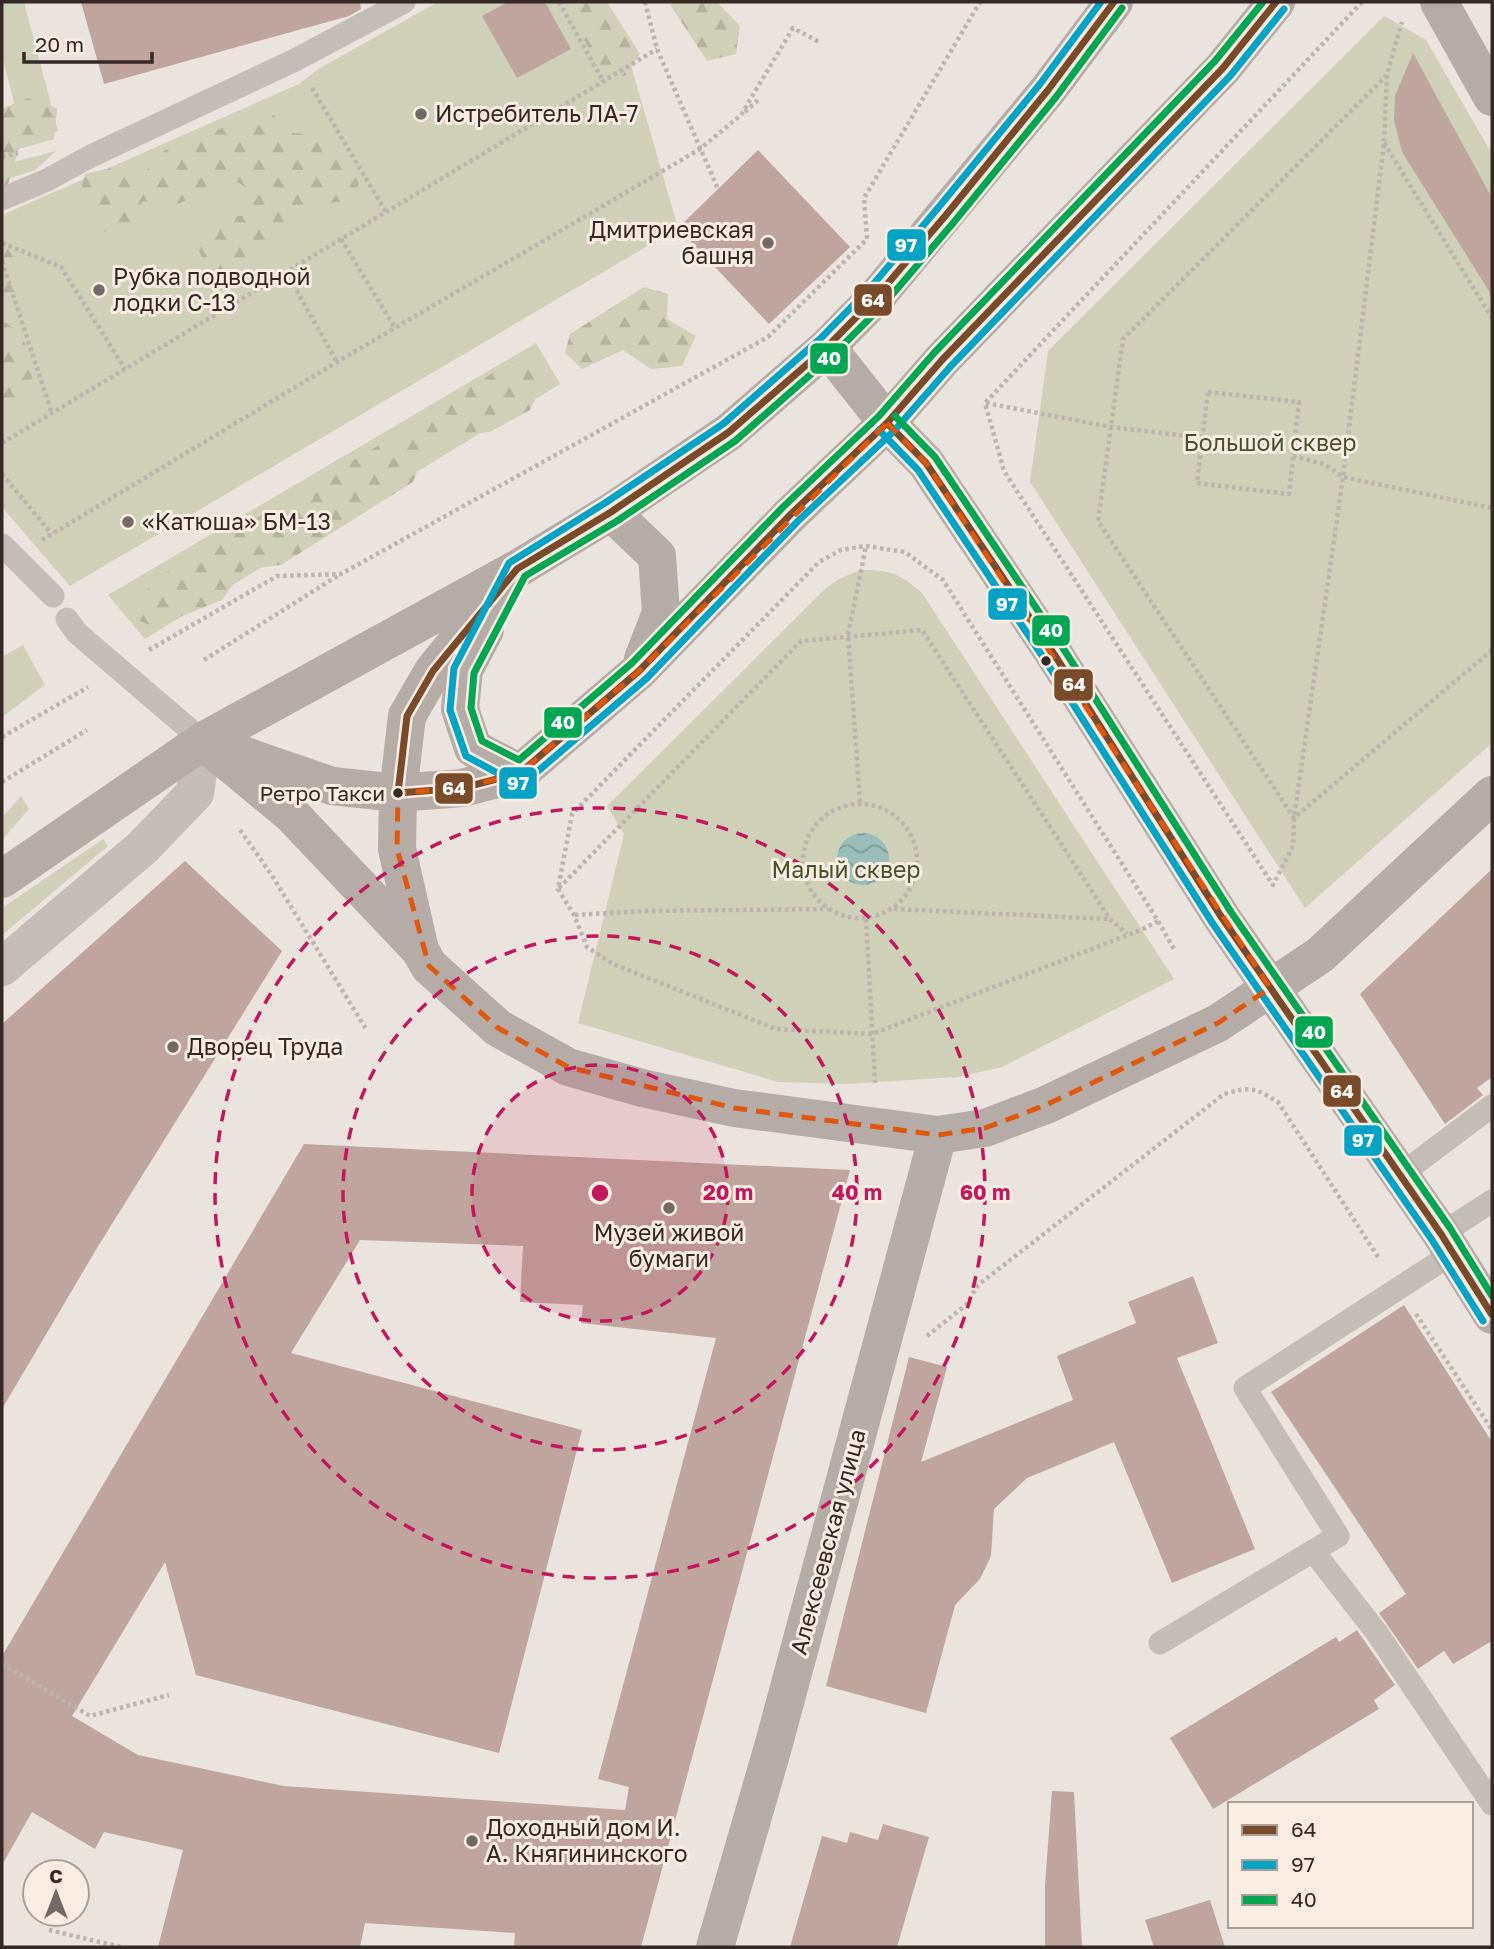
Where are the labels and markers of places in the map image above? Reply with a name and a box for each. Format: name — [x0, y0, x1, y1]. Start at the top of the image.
place label: Истребитель ЛА-7 — [435, 99, 638, 127]
marker: Истребитель ЛА-7 — [413, 106, 429, 122]
place label: Дмитриевская башня — [589, 215, 754, 269]
marker: Дмитриевская башня — [760, 235, 776, 251]
place label: Рубка подводной лодки С-13 — [113, 262, 310, 316]
marker: Рубка подводной лодки С-13 — [91, 282, 107, 298]
place label: «Катюша» БМ-13 — [142, 507, 331, 535]
marker: «Катюша» БМ-13 — [120, 514, 136, 530]
unlabelled marker — [1039, 654, 1053, 668]
place label: Ретро Такси — [260, 780, 385, 806]
marker: Ретро Такси — [391, 786, 405, 800]
place label: Дворец Труда — [187, 1032, 343, 1060]
marker: Дворец Труда — [165, 1039, 181, 1055]
centre of rings — [588, 1181, 612, 1205]
marker: Музей живой бумаги — [661, 1200, 677, 1216]
place label: Музей живой бумаги — [594, 1218, 744, 1272]
place label: Доходный дом И. А. Княгининского — [486, 1813, 687, 1867]
marker: Доходный дом И. А. Княгининского — [464, 1833, 480, 1849]

